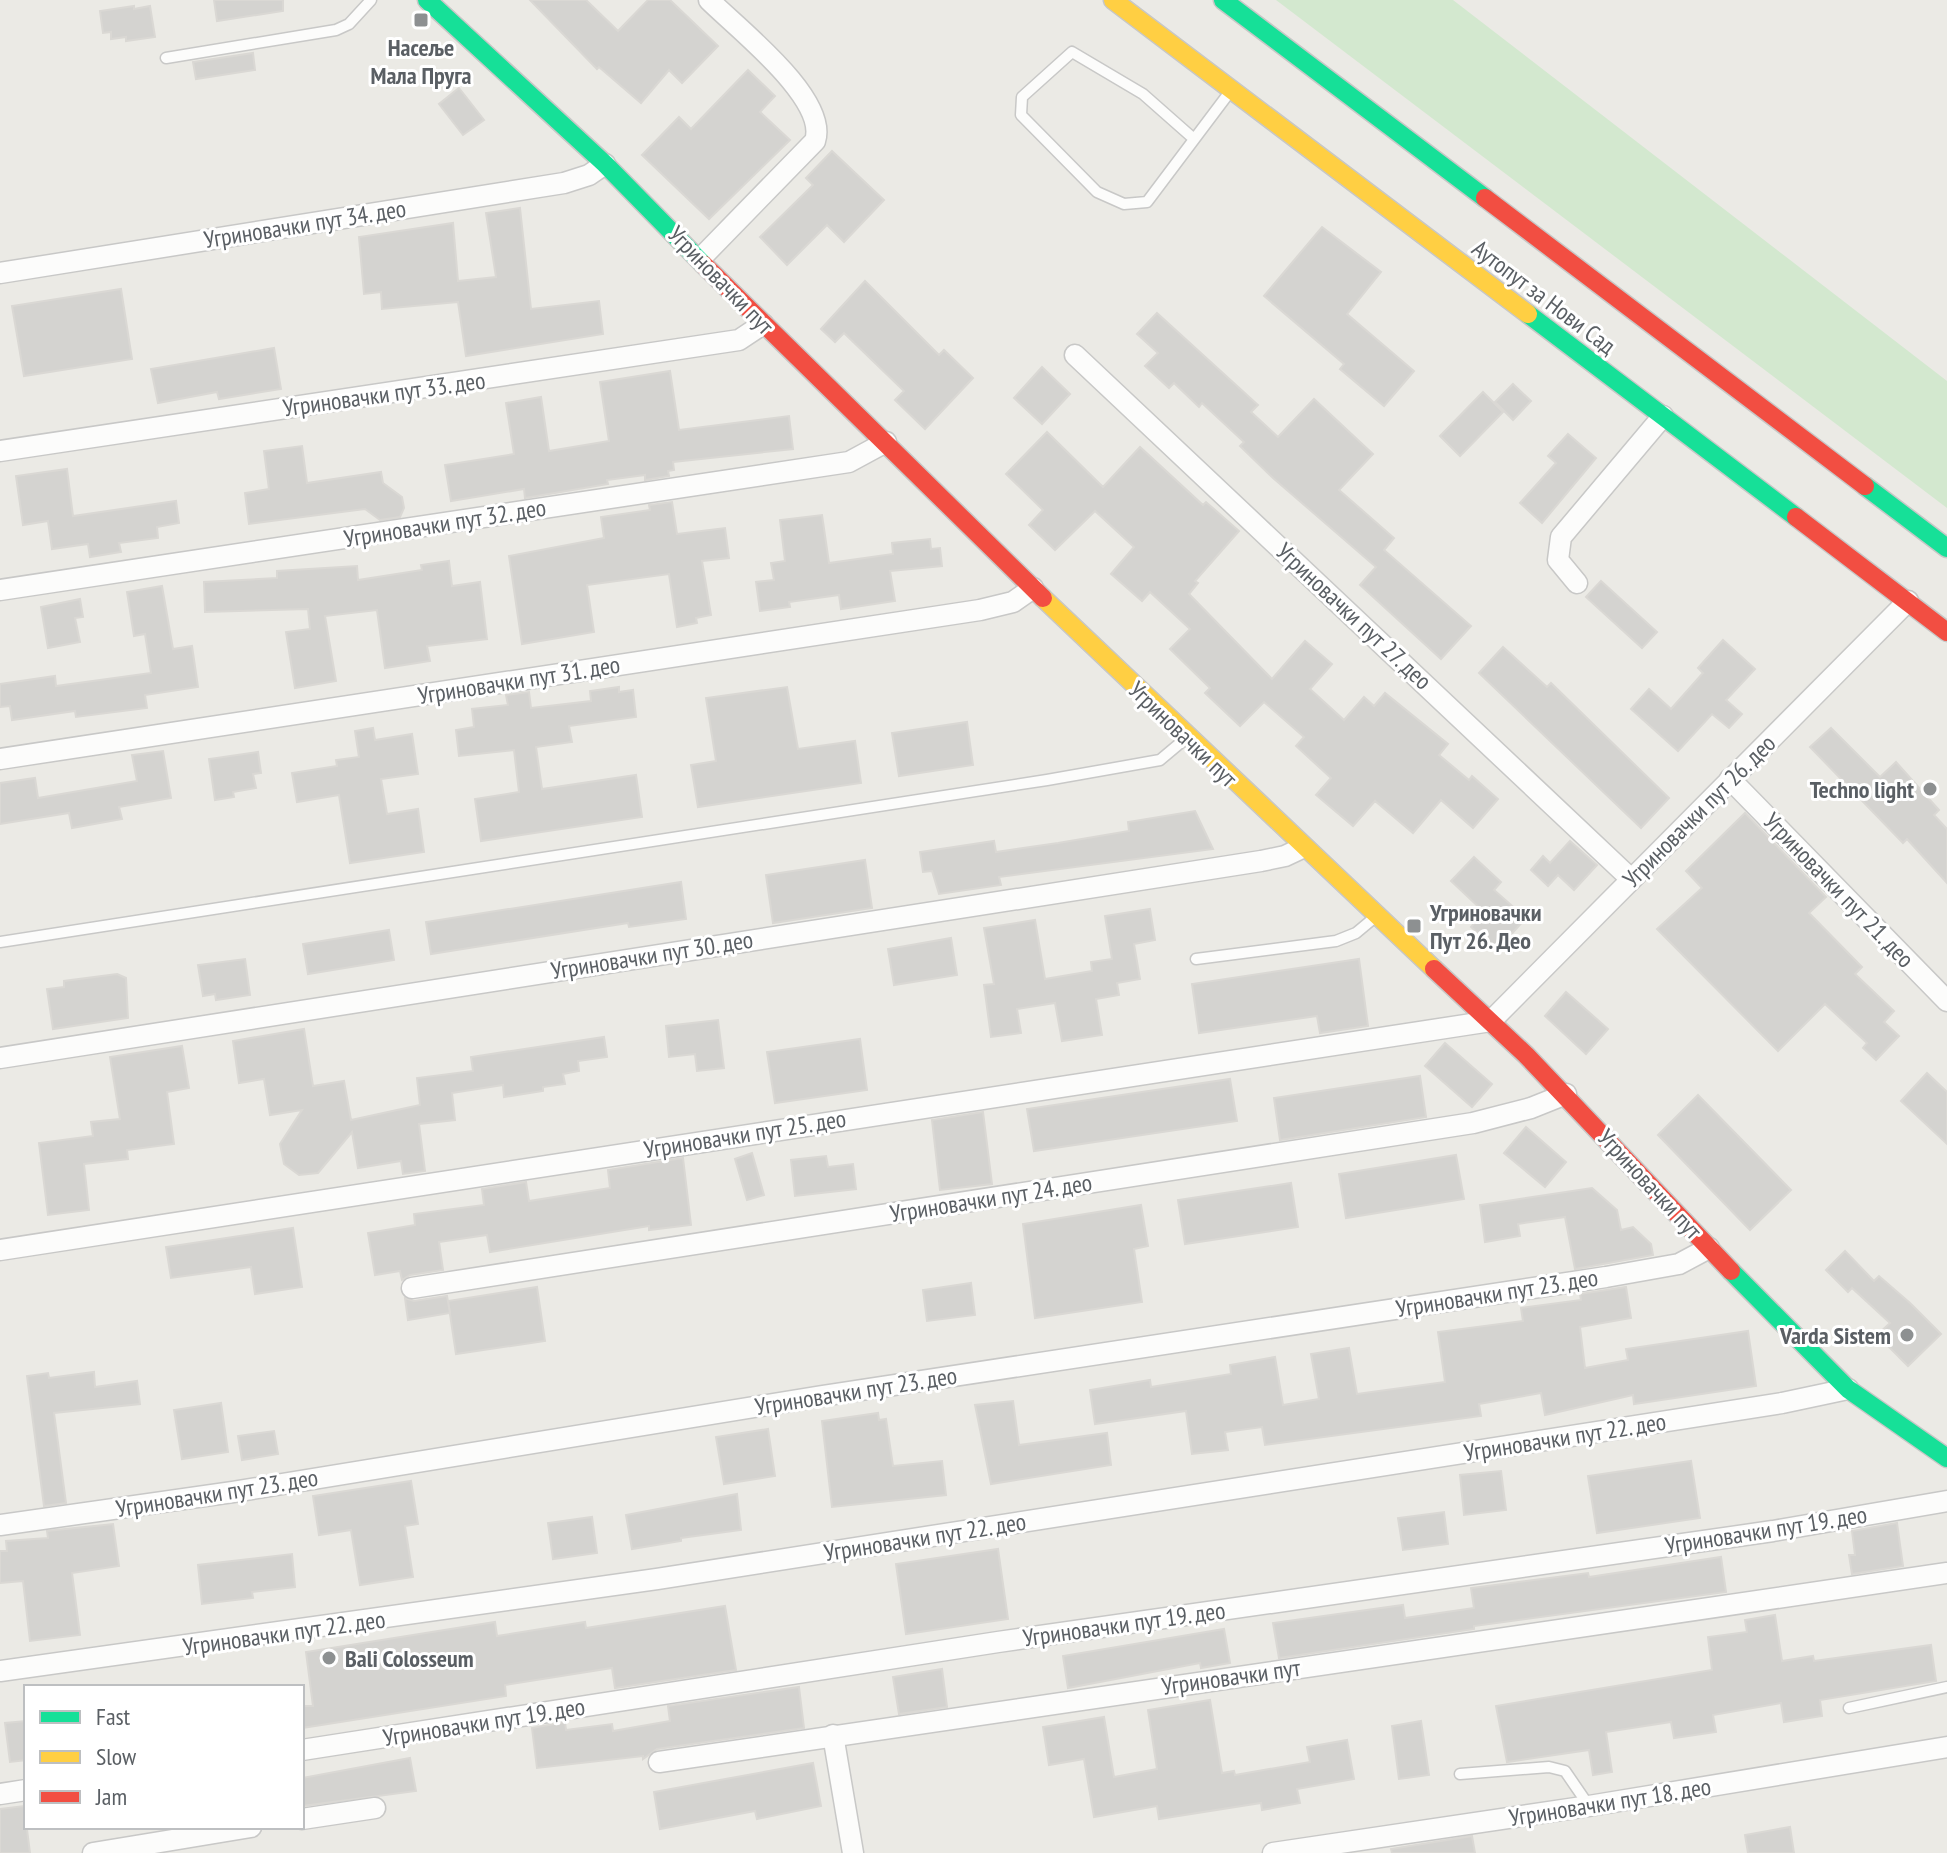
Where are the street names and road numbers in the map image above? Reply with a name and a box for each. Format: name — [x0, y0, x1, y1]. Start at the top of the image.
street label: Угриновачки пут 34. део — [202, 193, 408, 255]
street label: Угриновачки пут — [661, 219, 781, 341]
street label: Аутопут за Нови Сад — [1466, 233, 1622, 361]
street label: Угриновачки пут 33. део — [281, 364, 487, 424]
street label: Угриновачки пут 32. део — [342, 492, 548, 554]
street label: Угриновачки пут 27. део — [1270, 536, 1438, 696]
street label: Угриновачки пут 31. део — [416, 649, 622, 711]
street label: Угриновачки пут — [1122, 674, 1244, 794]
street label: Угриновачки пут 26. део — [1616, 728, 1782, 894]
street label: Угриновачки пут 21. део — [1757, 806, 1921, 974]
street label: Угриновачки пут 30. део — [549, 924, 755, 986]
street label: Угриновачки пут 25. део — [642, 1103, 848, 1165]
street label: Угриновачки пут — [1591, 1122, 1709, 1246]
street label: Угриновачки пут 24. део — [888, 1167, 1094, 1229]
street label: Угриновачки пут 23. део — [1394, 1262, 1600, 1324]
street label: Угриновачки пут 23. део — [753, 1360, 959, 1422]
street label: Угриновачки пут 22. део — [1462, 1406, 1668, 1468]
street label: Угриновачки пут 23. део — [114, 1462, 320, 1524]
street label: Угриновачки пут 19. део — [1663, 1499, 1869, 1561]
street label: Угриновачки пут 22. део — [822, 1506, 1028, 1568]
street label: Угриновачки пут 19. део — [1021, 1594, 1227, 1654]
street label: Угриновачки пут 22. део — [181, 1603, 387, 1663]
street label: Угриновачки пут — [1160, 1652, 1303, 1702]
street label: Угриновачки пут 19. део — [381, 1691, 587, 1753]
street label: Угриновачки пут 18. део — [1507, 1771, 1713, 1833]

